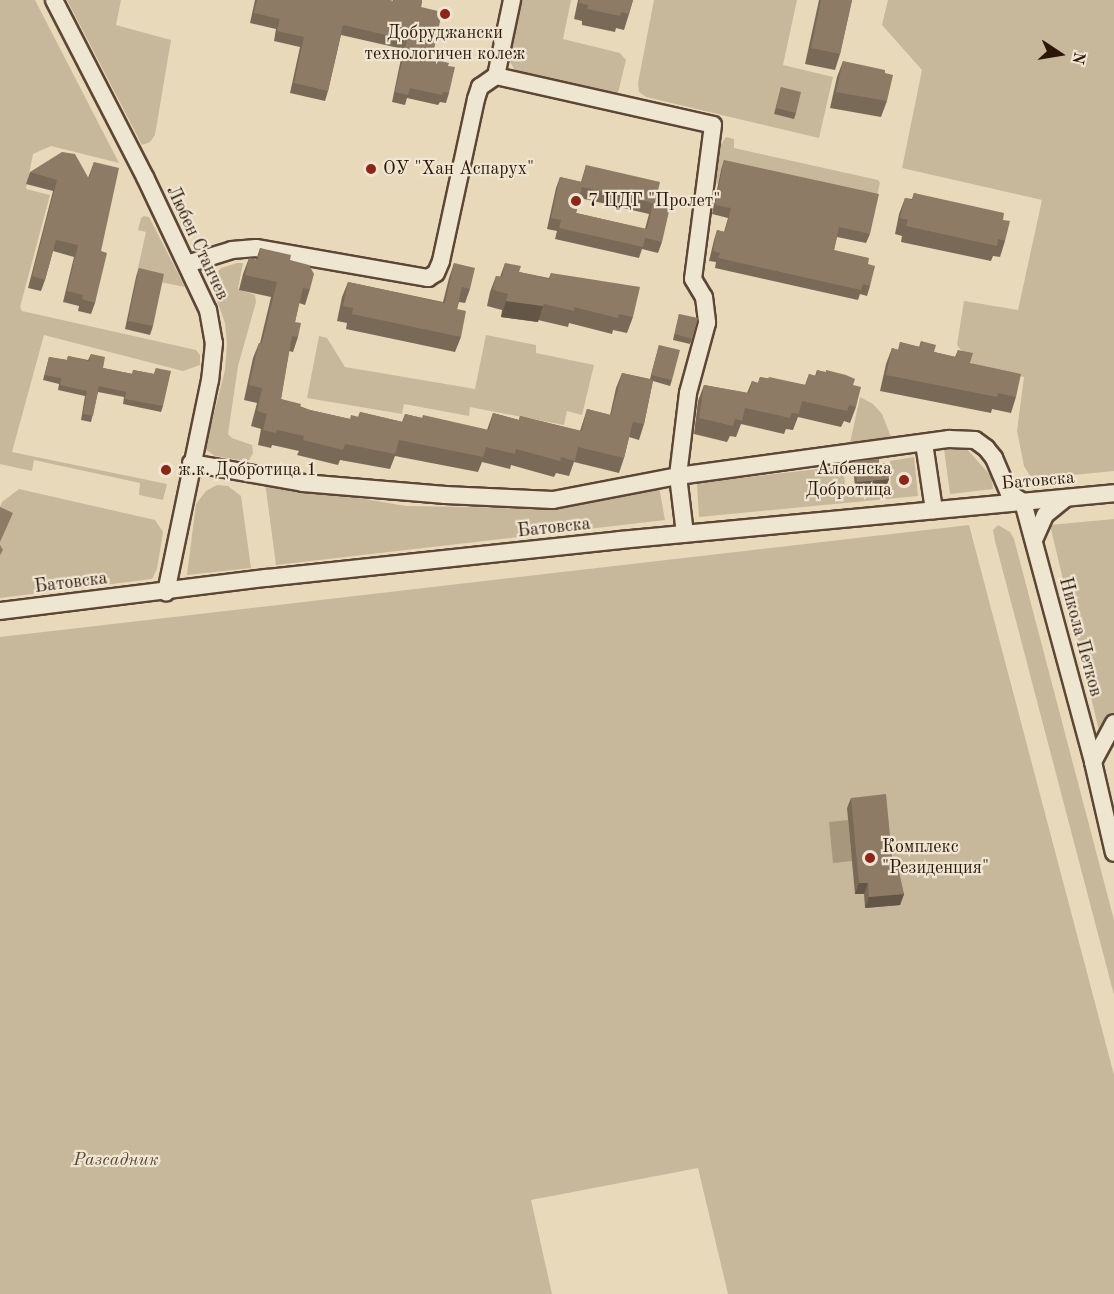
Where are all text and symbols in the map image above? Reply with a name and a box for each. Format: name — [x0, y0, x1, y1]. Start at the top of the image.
marker: Добруджански технологичен колеж — [438, 7, 452, 21]
place label: Добруджански технологичен колеж — [365, 23, 525, 66]
north arrow — [1030, 24, 1090, 84]
text: N — [1069, 50, 1087, 65]
place label: ОУ "Хан Аспарух" — [383, 158, 534, 180]
marker: ОУ "Хан Аспарух" — [364, 162, 378, 176]
street label: Любен Станчев — [161, 183, 233, 303]
place label: 7 ЦДГ "Пролет" — [588, 190, 720, 212]
marker: 7 ЦДГ "Пролет" — [569, 194, 583, 208]
place label: ж.к. Добротица 1 — [178, 459, 317, 481]
place label: Албенска Добротица — [806, 459, 892, 502]
marker: ж.к. Добротица 1 — [159, 463, 173, 477]
street label: Батовска — [1000, 467, 1076, 495]
marker: Албенска Добротица — [897, 473, 911, 487]
street label: Батовска — [516, 513, 592, 543]
street label: Батовска — [33, 568, 109, 598]
street label: Никола Петков — [1054, 575, 1106, 699]
place label: Комплекс "Резиденция" — [882, 837, 989, 880]
marker: Комплекс "Резиденция" — [863, 851, 877, 865]
park label: Разсадник — [73, 1149, 159, 1171]

